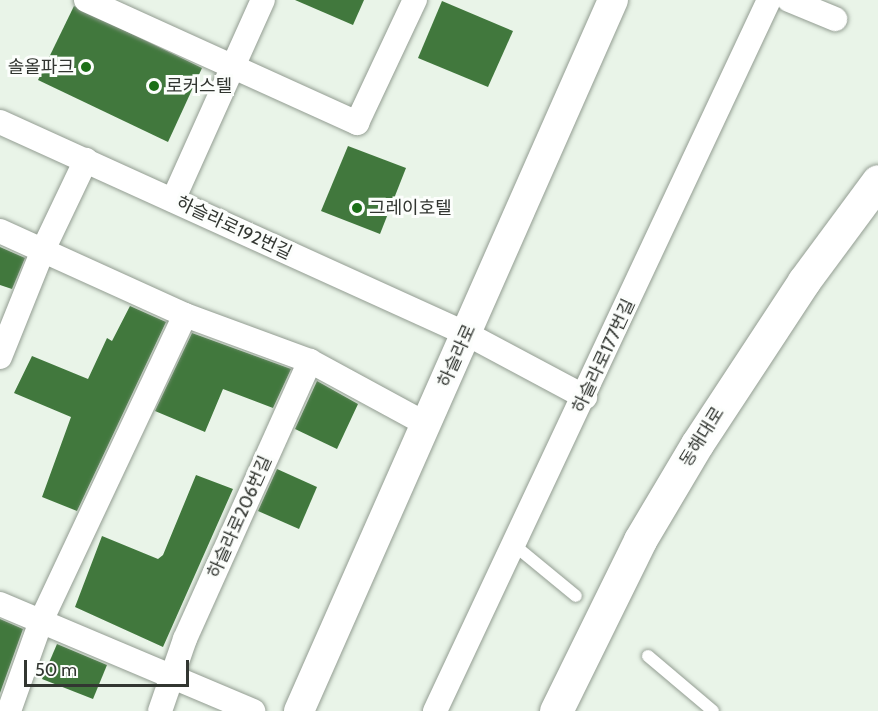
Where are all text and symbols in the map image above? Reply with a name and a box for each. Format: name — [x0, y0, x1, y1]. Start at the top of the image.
place label: 솔올파크 — [8, 56, 74, 78]
marker: 솔올파크 — [79, 60, 93, 74]
place label: 로커스텔 — [166, 75, 232, 97]
marker: 로커스텔 — [147, 79, 161, 93]
street label: 하슬라로192번길 — [173, 192, 295, 264]
place label: 그레이호텔 — [369, 197, 452, 219]
marker: 그레이호텔 — [350, 201, 364, 215]
street label: 하슬라로177번길 — [568, 296, 640, 416]
street label: 하슬라로 — [434, 321, 480, 391]
street label: 동해대로 — [675, 403, 729, 471]
street label: 하슬라로206번길 — [203, 453, 277, 581]
scale bar — [27, 648, 192, 686]
text: 50 m — [35, 659, 77, 681]

